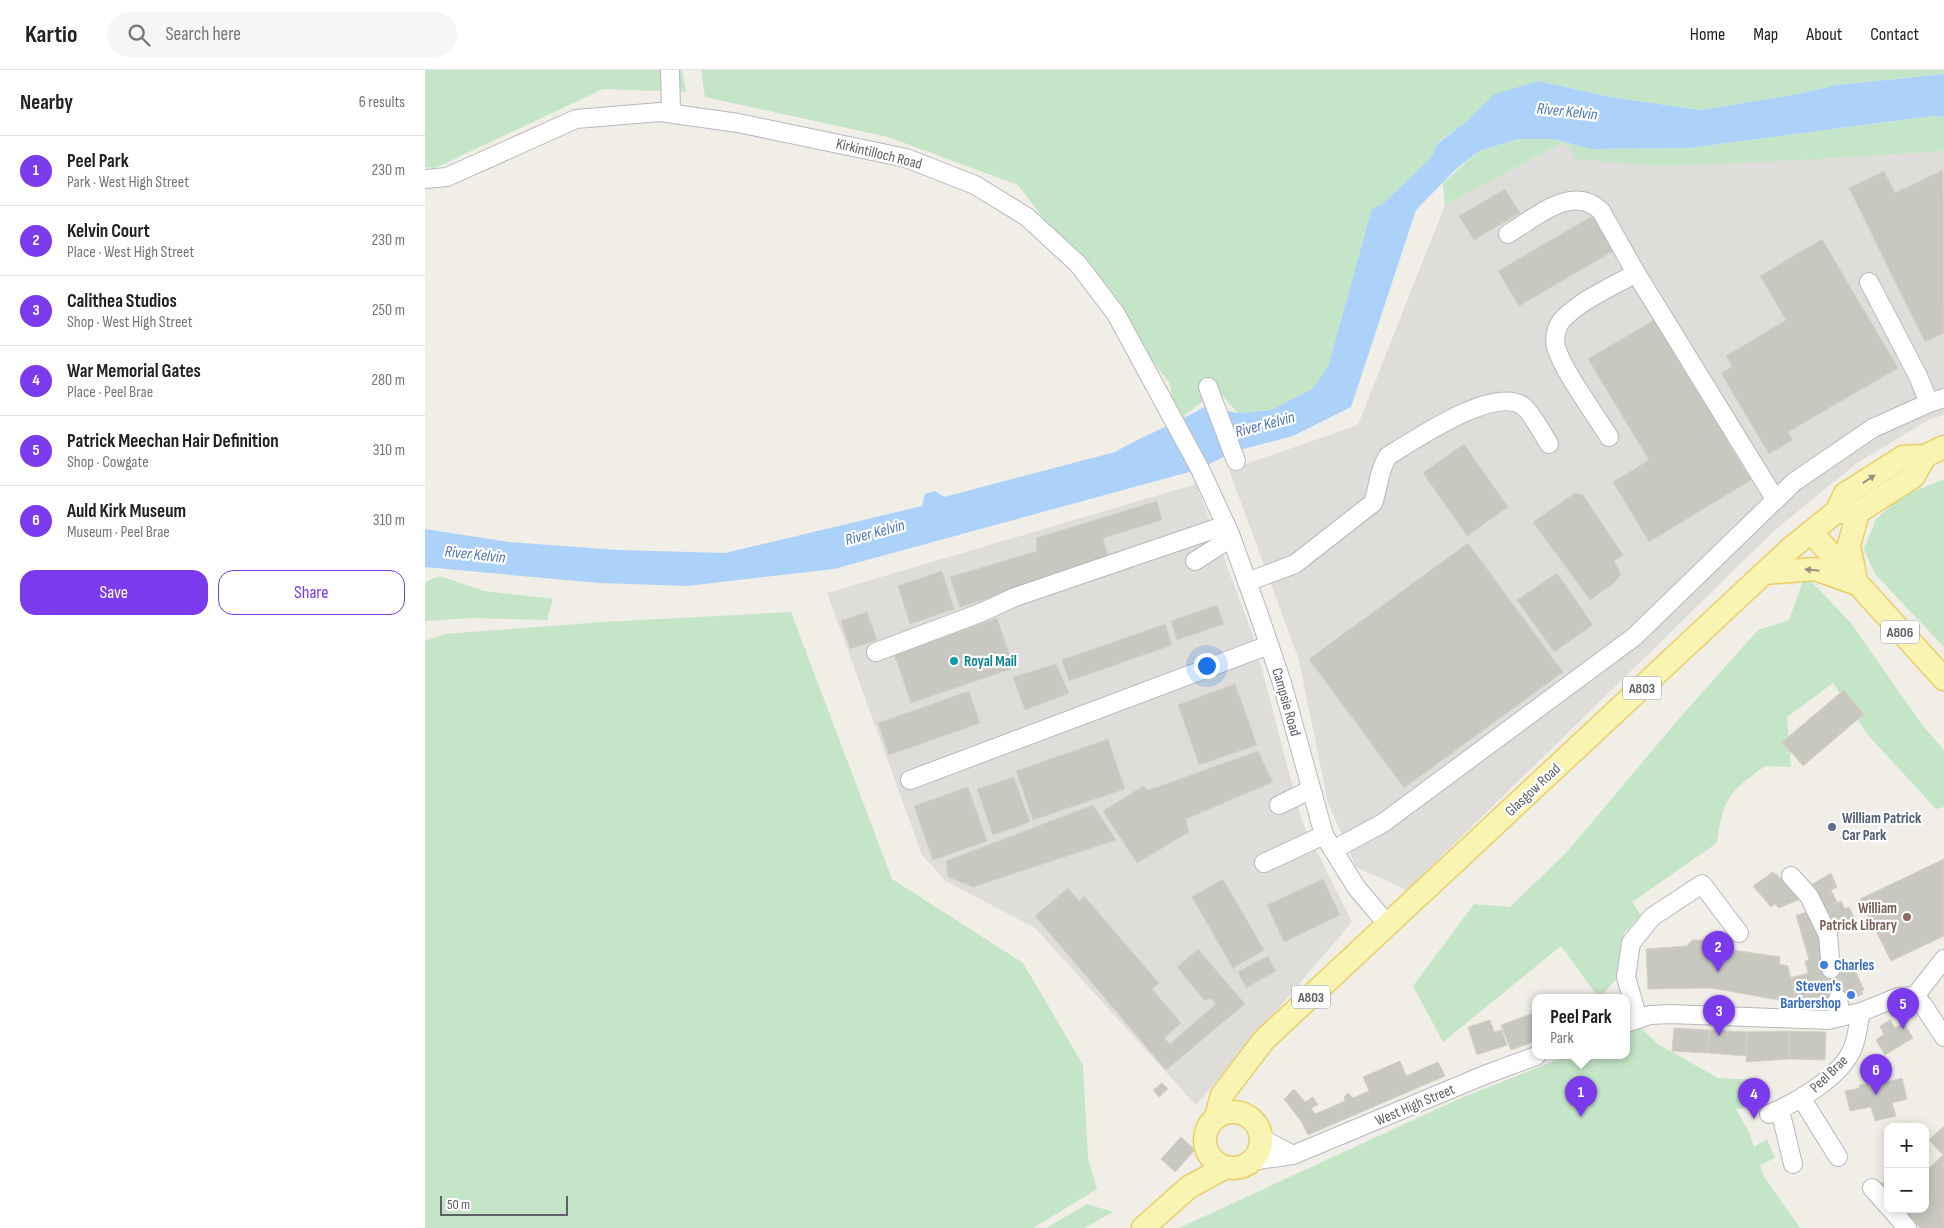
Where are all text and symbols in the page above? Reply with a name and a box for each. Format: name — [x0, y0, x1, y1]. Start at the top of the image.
search box — [107, 12, 457, 57]
text: Kartio — [25, 20, 77, 49]
icon: search — [125, 21, 153, 49]
text: Search here — [165, 23, 241, 46]
text: Home — [1690, 24, 1725, 45]
text: Map — [1753, 24, 1778, 45]
text: About — [1806, 24, 1842, 45]
text: Contact — [1870, 24, 1919, 45]
text: Nearby — [20, 90, 73, 115]
text: 6 results — [359, 93, 405, 112]
water label: River Kelvin — [1536, 99, 1599, 125]
street label: Kirkintilloch Road — [834, 134, 924, 174]
text: Peel Park — [67, 150, 129, 173]
text: 1 — [33, 161, 39, 180]
text: 230 m — [372, 161, 405, 180]
text: Park · West High Street — [67, 173, 189, 192]
text: Kelvin Court — [67, 220, 150, 243]
text: 2 — [32, 231, 40, 250]
text: 230 m — [372, 231, 405, 250]
text: Place · West High Street — [67, 243, 194, 262]
text: Calithea Studios — [67, 290, 177, 313]
text: 3 — [32, 301, 40, 320]
text: 250 m — [372, 301, 405, 320]
text: Shop · West High Street — [67, 313, 193, 332]
text: War Memorial Gates — [67, 360, 201, 383]
text: 4 — [32, 371, 40, 390]
text: 280 m — [371, 371, 405, 390]
text: Place · Peel Brae — [67, 383, 153, 402]
water label: River Kelvin — [1233, 408, 1297, 442]
text: Patrick Meechan Hair Definition — [67, 430, 279, 453]
text: 5 — [32, 441, 40, 460]
text: 310 m — [373, 441, 405, 460]
text: Shop · Cowgate — [67, 453, 149, 472]
one-way arrow — [1862, 474, 1876, 484]
text: Auld Kirk Museum — [67, 500, 186, 523]
text: 6 — [32, 511, 40, 530]
text: 310 m — [373, 511, 405, 530]
water label: River Kelvin — [843, 516, 907, 550]
text: Museum · Peel Brae — [67, 523, 170, 542]
water label: River Kelvin — [444, 542, 507, 568]
one-way arrow — [1803, 566, 1819, 574]
button: Save — [20, 570, 208, 615]
button: Share — [218, 570, 405, 615]
road number: A806 — [1881, 620, 1919, 644]
place label: Royal Mail — [964, 652, 1017, 671]
your location — [1194, 653, 1220, 679]
marker: Royal Mail — [948, 655, 960, 667]
street label: Campsie Road — [1267, 666, 1305, 738]
road number: A803 — [1623, 676, 1661, 700]
street label: Glasgow Road — [1501, 759, 1565, 821]
place label: William Patrick Car Park — [1842, 809, 1922, 845]
marker: William Patrick Car Park — [1826, 821, 1838, 833]
place label: William Patrick Library — [1820, 899, 1898, 935]
marker: William Patrick Library — [1901, 911, 1913, 923]
pin: 2 — [1702, 931, 1734, 972]
place label: Charles — [1834, 956, 1875, 975]
marker: Charles — [1818, 959, 1830, 971]
place label: Steven's Barbershop — [1780, 977, 1841, 1013]
road number: A803 — [1292, 986, 1330, 1009]
pin: 5 — [1887, 988, 1919, 1029]
marker: Steven's Barbershop — [1845, 989, 1857, 1001]
popup — [1532, 994, 1630, 1059]
pin: 3 — [1703, 995, 1735, 1036]
text: Peel Park — [1550, 1006, 1612, 1029]
text: Park — [1550, 1029, 1574, 1048]
street label: Peel Brae — [1806, 1051, 1852, 1097]
pin: 6 — [1860, 1054, 1892, 1095]
pin: 1 — [1565, 1076, 1597, 1117]
pin: 4 — [1738, 1078, 1770, 1119]
street label: West High Street — [1372, 1080, 1458, 1130]
map controls — [1884, 1123, 1929, 1213]
button: + — [1884, 1123, 1929, 1168]
button: − — [1884, 1168, 1929, 1213]
scale bar — [440, 1193, 567, 1216]
text: 50 m — [447, 1196, 470, 1213]

